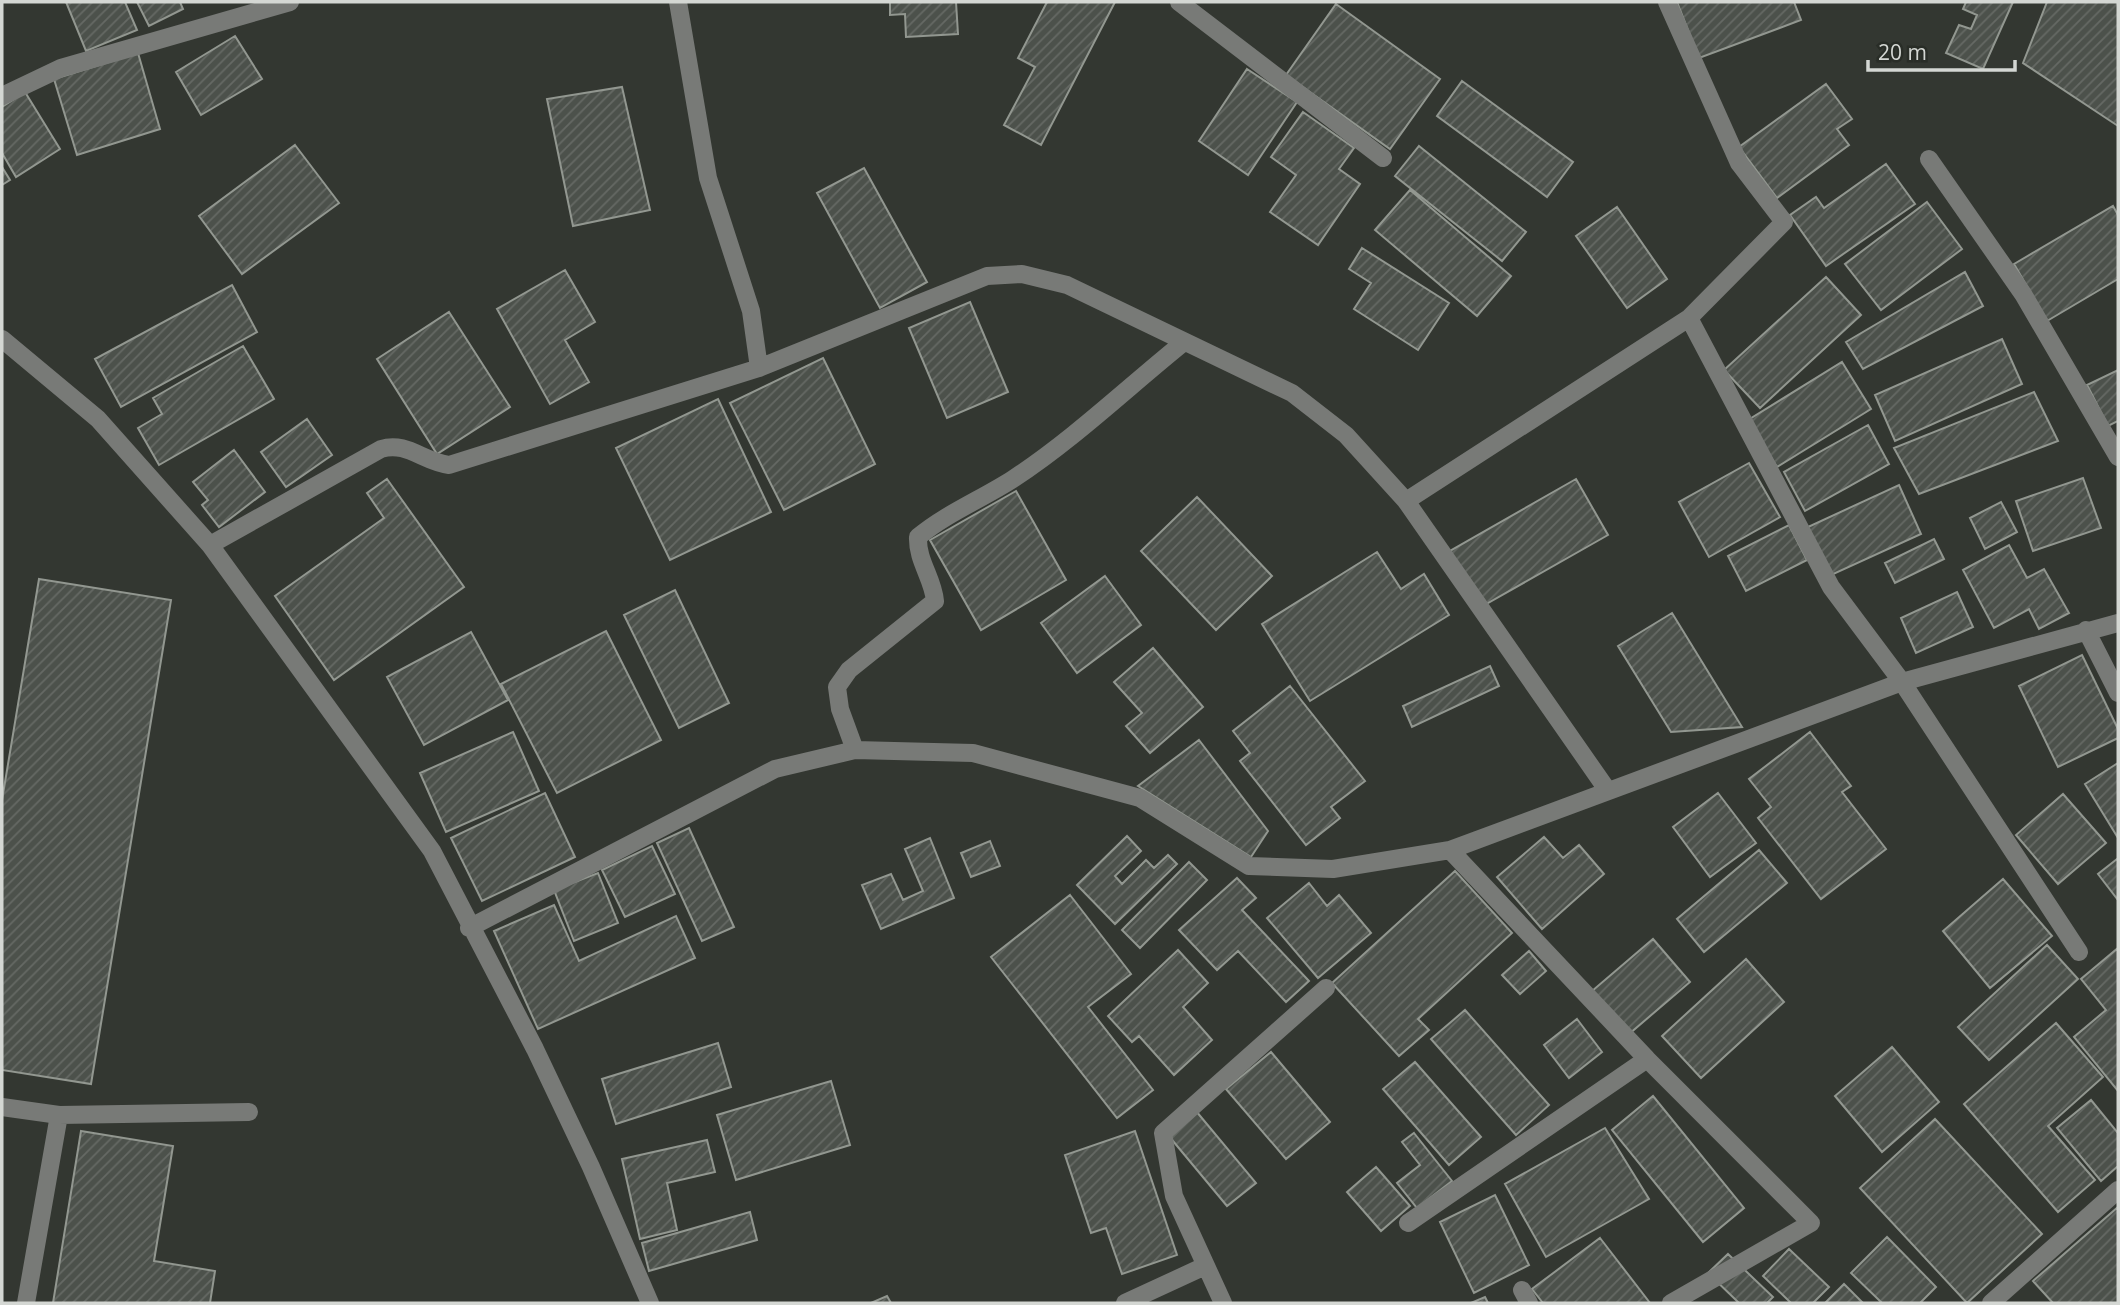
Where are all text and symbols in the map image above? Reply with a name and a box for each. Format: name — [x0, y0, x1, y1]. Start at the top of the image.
scale bar — [1868, 28, 2015, 72]
text: 20 m — [1878, 38, 1927, 66]

